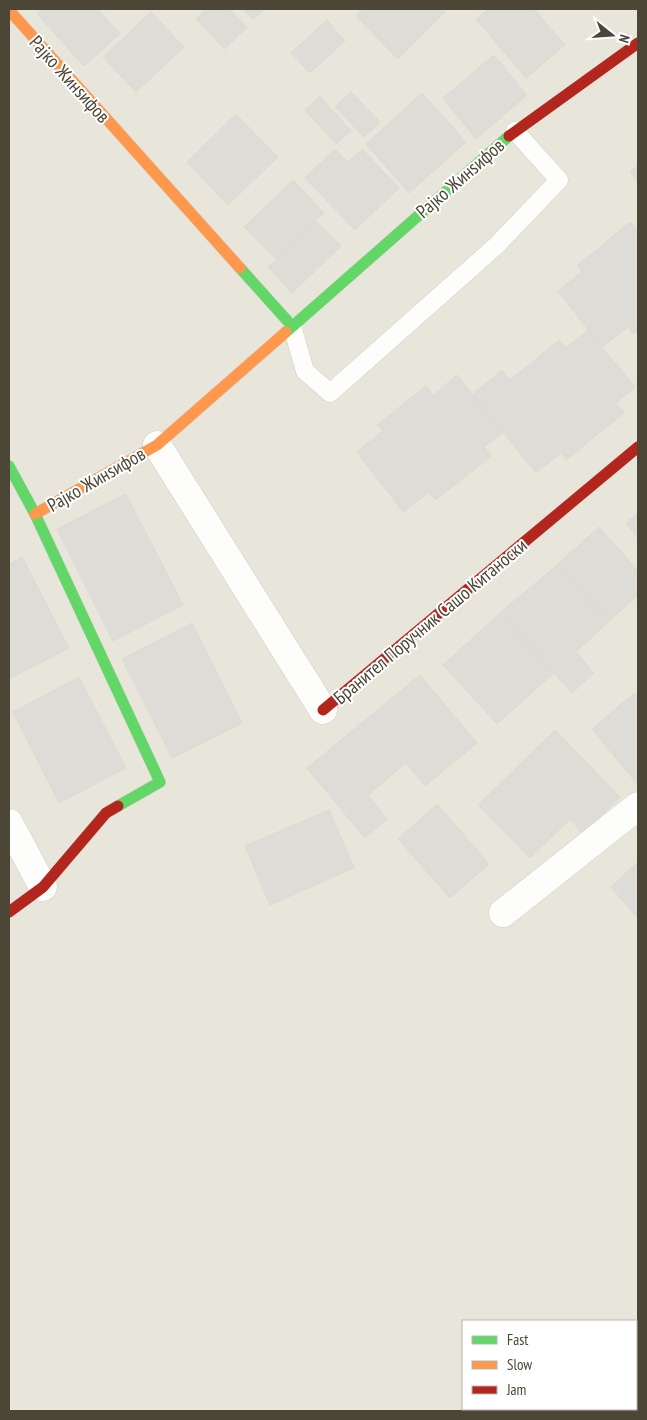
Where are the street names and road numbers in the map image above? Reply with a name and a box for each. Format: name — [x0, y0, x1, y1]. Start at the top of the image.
street label: Рајко Жинѕифов — [25, 30, 115, 128]
street label: Рајко Жинѕифов — [411, 133, 509, 223]
street label: Рајко Жинѕифов — [43, 441, 149, 517]
street label: Бранител Поручник Сашо Китаноски — [328, 533, 532, 709]

